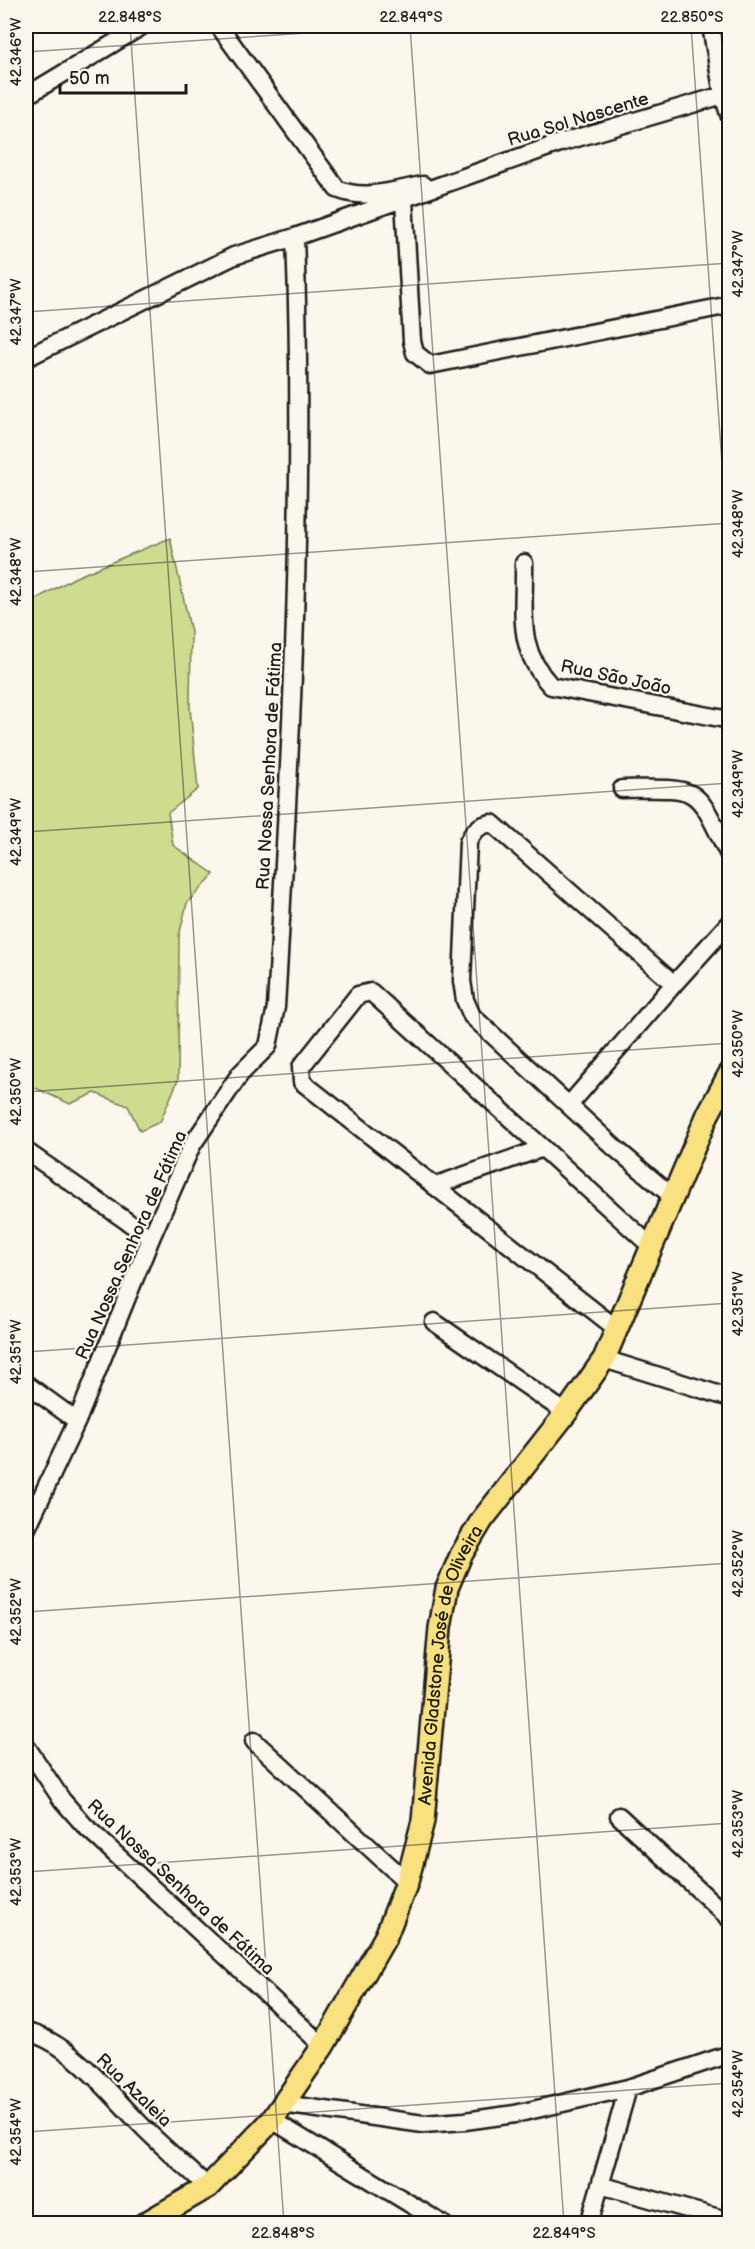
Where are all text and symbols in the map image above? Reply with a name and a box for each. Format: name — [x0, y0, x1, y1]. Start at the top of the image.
text: 22.848°S — [98, 8, 162, 27]
text: 22.849°S — [379, 8, 443, 27]
text: 22.850°S — [661, 8, 723, 27]
text: 42.346°W — [7, 17, 26, 86]
scale bar — [60, 57, 186, 95]
text: 50 m — [69, 68, 110, 89]
street label: Rua Sol Nascente — [505, 88, 651, 151]
text: 42.347°W — [729, 230, 748, 298]
text: 42.347°W — [7, 278, 26, 346]
text: 42.348°W — [729, 489, 748, 558]
text: 42.348°W — [7, 537, 26, 606]
street label: Rua Nossa Senhora de Fátima — [253, 642, 286, 891]
street label: Rua São João — [559, 656, 673, 699]
text: 42.349°W — [729, 749, 748, 818]
text: 42.349°W — [7, 797, 26, 866]
text: 42.350°W — [729, 1010, 748, 1078]
text: 42.350°W — [7, 1058, 26, 1126]
street label: Rua Nossa Senhora de Fátima — [71, 1128, 192, 1363]
text: 42.351°W — [729, 1271, 748, 1337]
text: 42.351°W — [7, 1319, 26, 1385]
street label: Avenida Gladstone José de Oliveira — [414, 1521, 487, 1806]
text: 42.352°W — [729, 1530, 748, 1598]
text: 42.352°W — [7, 1578, 26, 1646]
text: 42.353°W — [729, 1790, 748, 1858]
street label: Rua Nossa Senhora de Fátima — [83, 1795, 279, 1980]
text: 42.353°W — [7, 1838, 26, 1906]
street label: Rua Azaleia — [92, 2049, 176, 2131]
text: 42.354°W — [729, 2050, 748, 2118]
text: 42.354°W — [7, 2098, 26, 2166]
text: 22.848°S — [251, 2224, 315, 2243]
text: 22.849°S — [532, 2224, 596, 2243]

